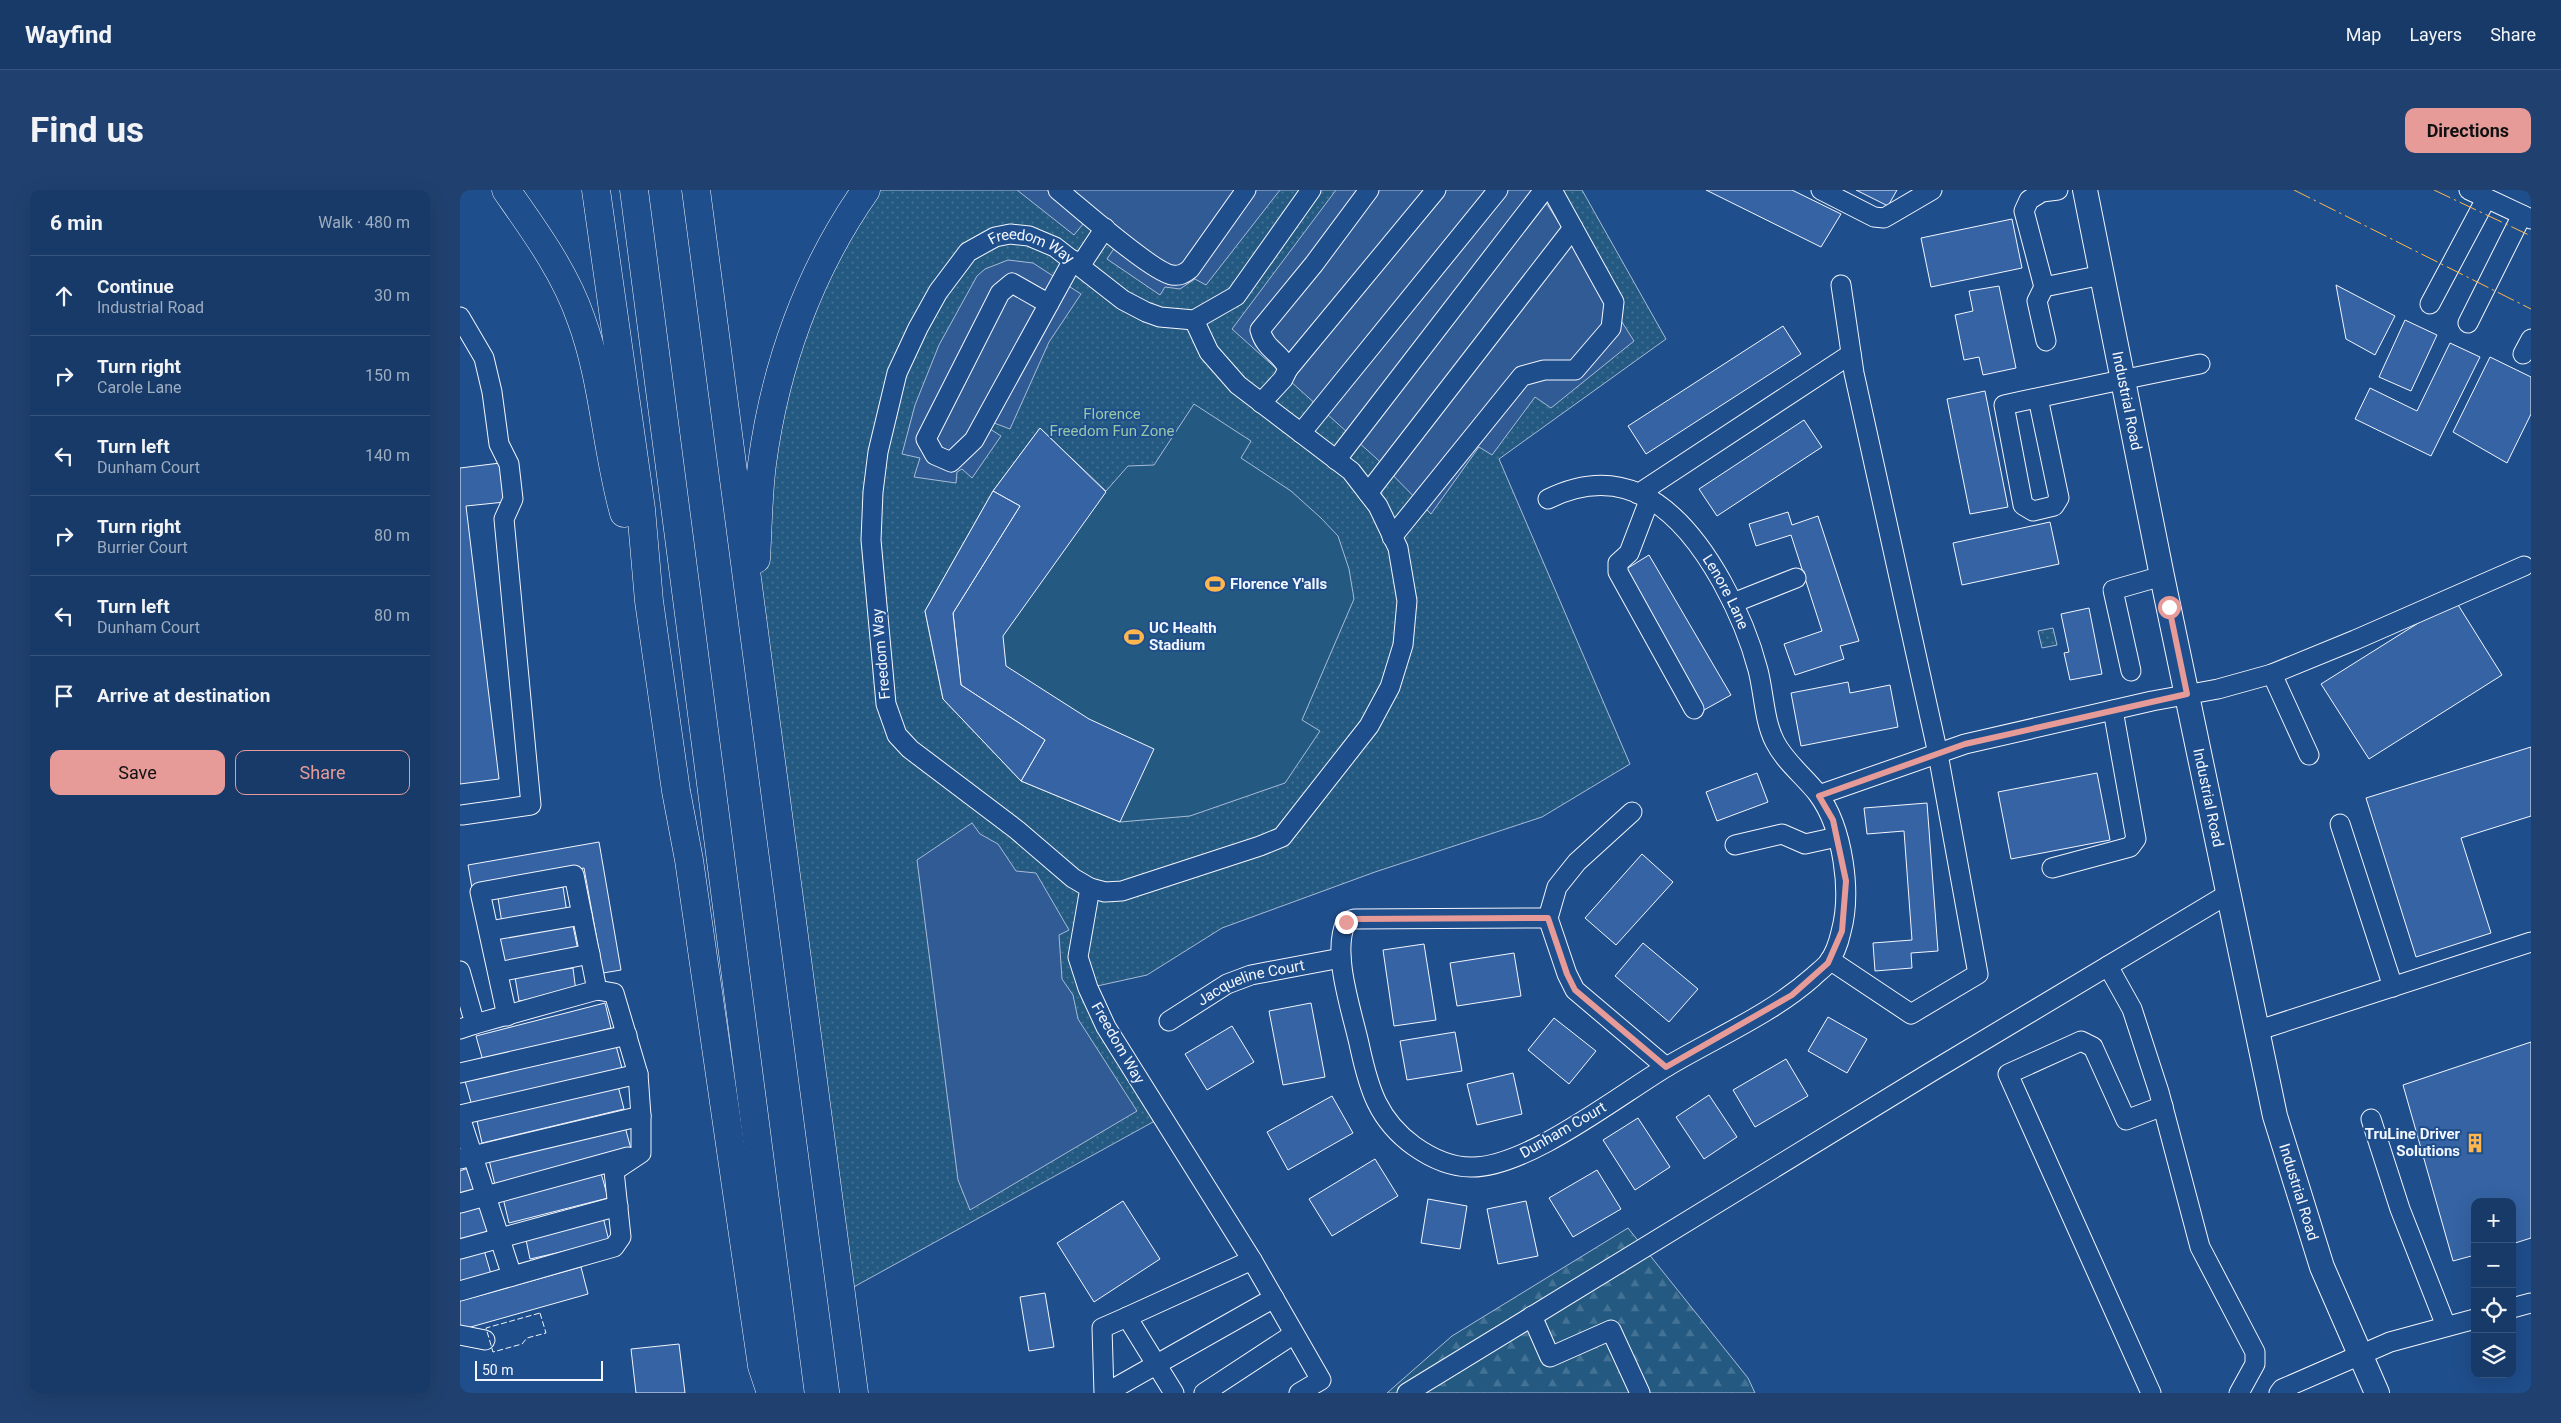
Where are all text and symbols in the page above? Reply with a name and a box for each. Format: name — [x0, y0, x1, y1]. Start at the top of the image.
text: Wayfind — [25, 21, 112, 49]
text: Map — [2346, 24, 2381, 45]
text: Layers — [2409, 24, 2462, 45]
text: Share — [2490, 24, 2536, 45]
button: Directions — [2405, 108, 2531, 153]
text: Find us — [30, 110, 144, 151]
text: 6 min — [50, 211, 103, 235]
text: Walk · 480 m — [318, 213, 410, 232]
street label: Freedom Way — [985, 225, 1078, 267]
text: Continue — [97, 275, 174, 298]
icon: ahead — [50, 282, 78, 310]
text: 30 m — [374, 286, 410, 305]
text: Industrial Road — [97, 298, 204, 317]
street label: Industrial Road — [2108, 350, 2146, 452]
text: Turn right — [97, 355, 181, 378]
icon: right — [50, 362, 78, 390]
text: 150 m — [365, 366, 410, 385]
text: Carole Lane — [97, 378, 182, 397]
park label: Florence Freedom Fun Zone — [1050, 405, 1174, 440]
text: Turn left — [97, 435, 170, 458]
icon: left — [50, 442, 78, 470]
text: 140 m — [365, 446, 410, 465]
text: Dunham Court — [97, 458, 200, 477]
text: Turn right — [97, 515, 181, 538]
icon: right — [50, 522, 78, 550]
text: 80 m — [374, 526, 410, 545]
text: Burrier Court — [97, 538, 188, 557]
street label: Lenore Lane — [1699, 551, 1753, 632]
sports icon: Florence Y'alls — [1204, 573, 1226, 595]
place label: Florence Y'alls — [1230, 575, 1327, 593]
text: Turn left — [97, 595, 170, 618]
route start — [2158, 596, 2181, 619]
icon: left — [50, 602, 78, 630]
text: 80 m — [374, 606, 410, 625]
street label: Freedom Way — [868, 608, 894, 700]
text: Dunham Court — [97, 618, 200, 637]
place label: UC Health Stadium — [1149, 619, 1217, 654]
sports icon: UC Health Stadium — [1123, 626, 1145, 648]
icon: arrive — [50, 682, 78, 710]
text: Arrive at destination — [97, 684, 270, 707]
street label: Industrial Road — [2189, 747, 2227, 849]
button: Save — [50, 750, 225, 795]
button: Share — [235, 750, 410, 795]
route end — [1335, 911, 1358, 934]
street label: Jacqueline Court — [1194, 956, 1306, 1010]
street label: Freedom Way — [1087, 999, 1149, 1087]
street label: Dunham Court — [1517, 1098, 1609, 1162]
place label: TruLine Driver Solutions — [2365, 1125, 2460, 1160]
building icon: TruLine Driver Solutions — [2464, 1132, 2486, 1154]
street label: Industrial Road — [2275, 1141, 2322, 1243]
map controls — [2471, 1198, 2516, 1378]
button: + — [2471, 1198, 2516, 1243]
button: − — [2471, 1243, 2516, 1288]
button: locate — [2471, 1288, 2516, 1333]
button: layers — [2471, 1333, 2516, 1378]
scale bar — [475, 1358, 602, 1381]
text: 50 m — [482, 1362, 514, 1378]

